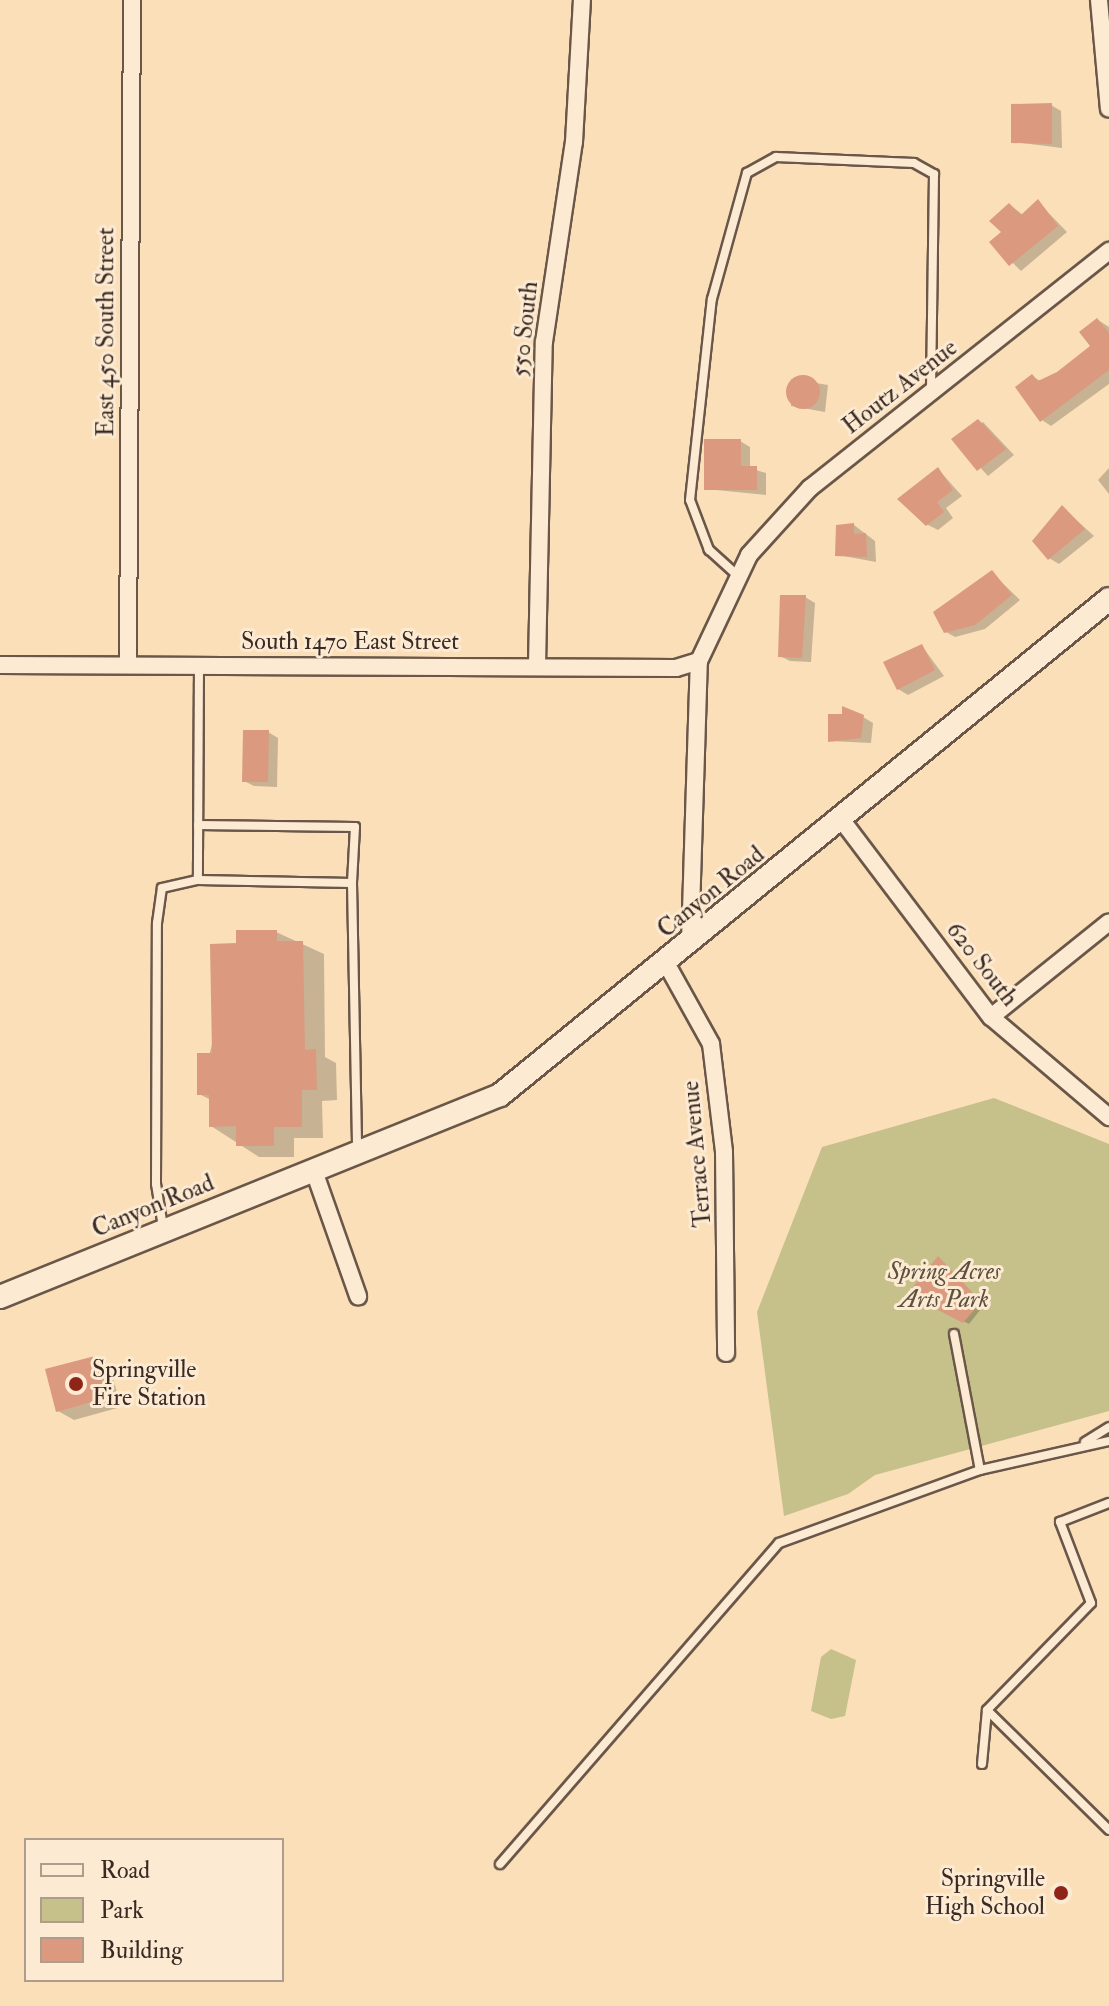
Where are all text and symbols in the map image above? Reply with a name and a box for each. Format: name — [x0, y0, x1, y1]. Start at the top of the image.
street label: East 450 South Street — [92, 227, 120, 437]
street label: 550 South — [506, 280, 544, 378]
street label: Houtz Avenue — [837, 333, 963, 441]
street label: South 1470 East Street — [241, 628, 459, 656]
street label: Canyon Road — [652, 840, 770, 944]
street label: 620 South — [940, 916, 1024, 1012]
street label: Terrace Avenue — [676, 1080, 718, 1228]
street label: Canyon Road — [88, 1168, 218, 1244]
park label: Spring Acres Arts Park — [888, 1258, 1000, 1314]
place label: Springville Fire Station — [92, 1356, 206, 1412]
marker: Springville Fire Station — [67, 1375, 85, 1393]
legend — [24, 1838, 284, 1982]
text: Road — [100, 1855, 150, 1886]
place label: Springville High School — [925, 1865, 1045, 1921]
marker: Springville High School — [1052, 1884, 1070, 1902]
text: Park — [100, 1895, 144, 1926]
text: Building — [100, 1935, 183, 1966]

